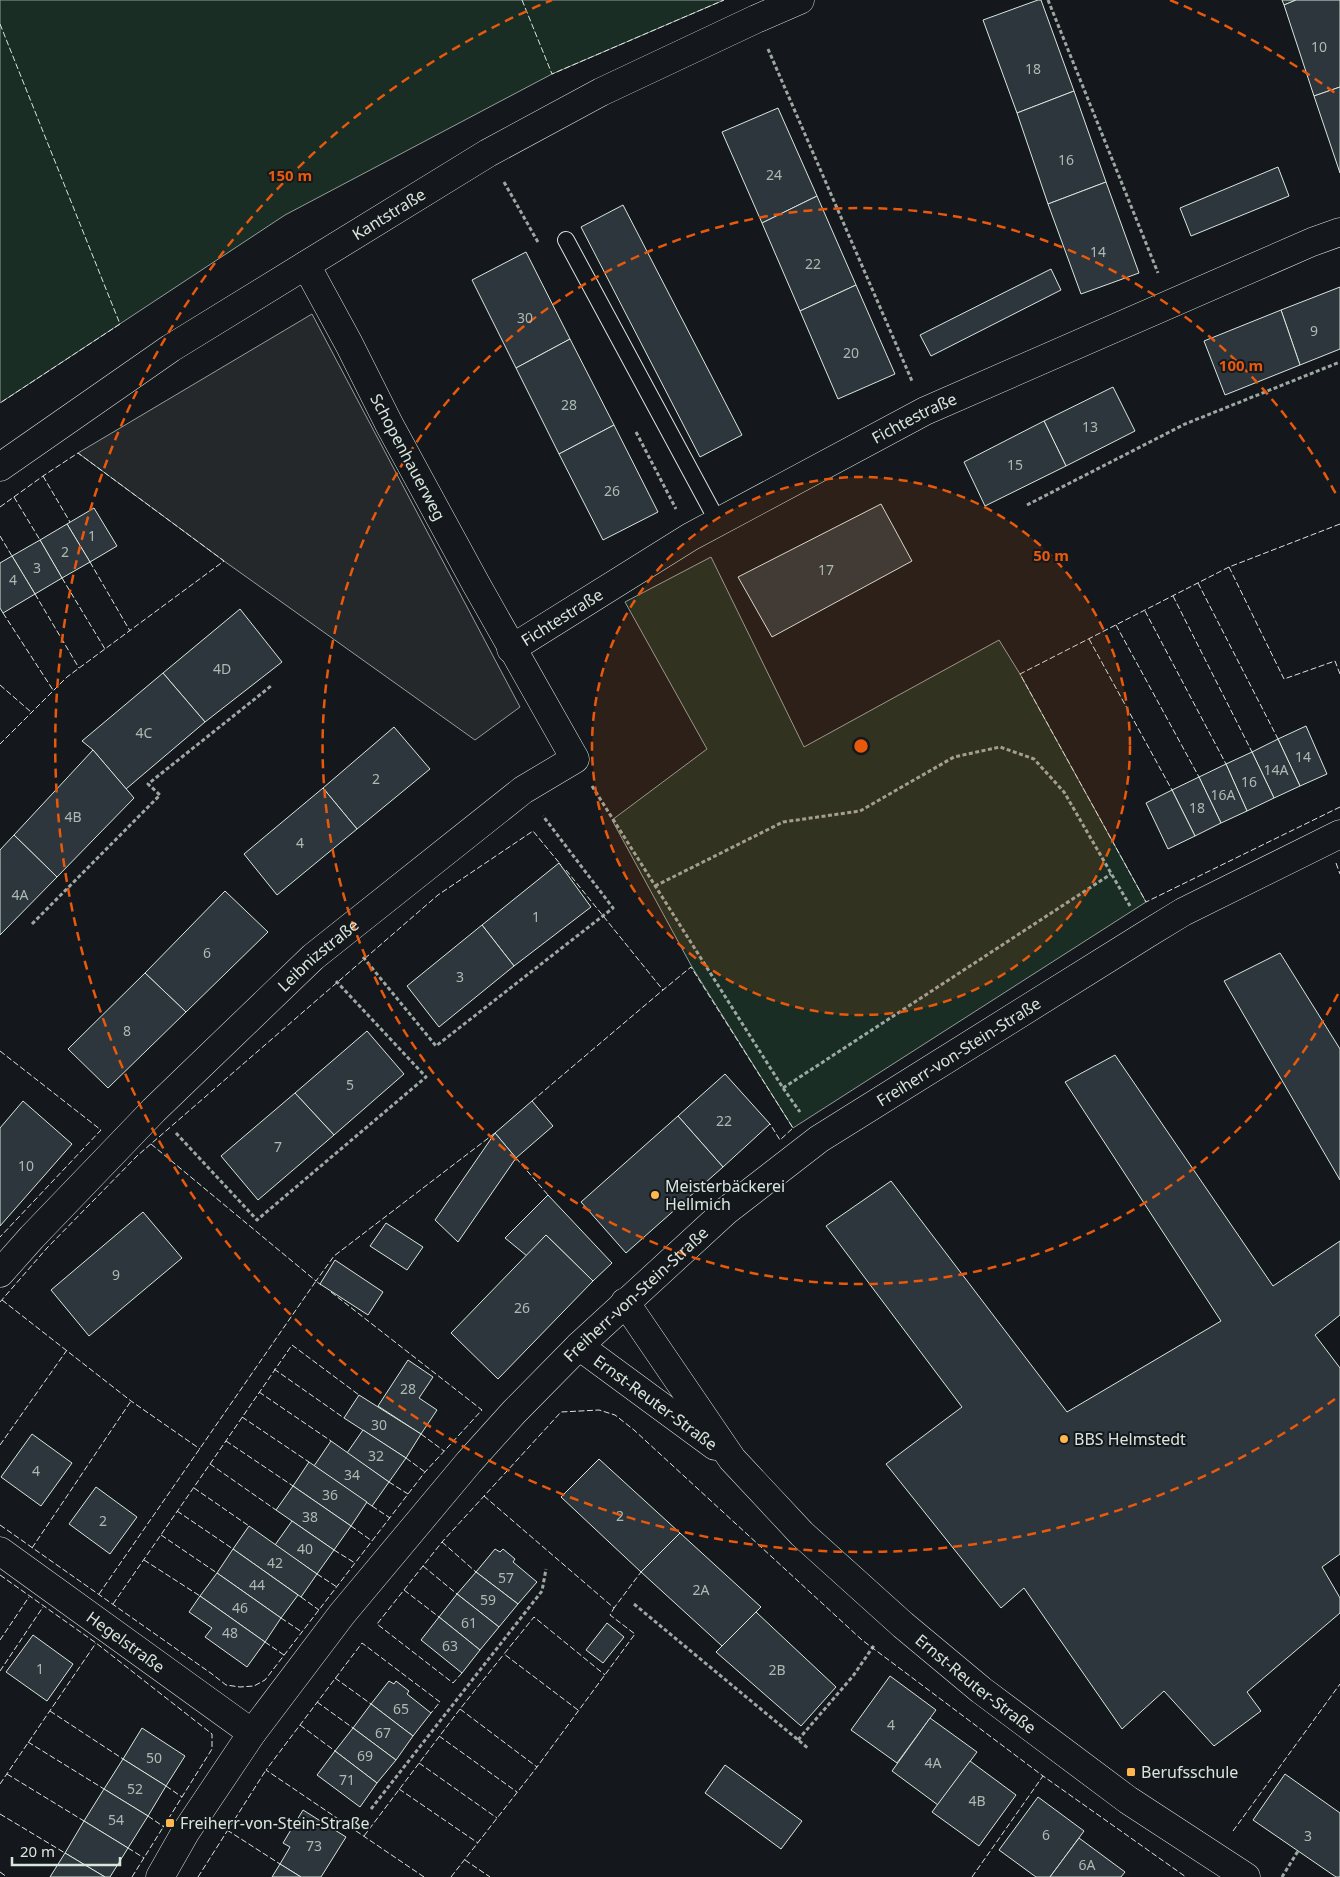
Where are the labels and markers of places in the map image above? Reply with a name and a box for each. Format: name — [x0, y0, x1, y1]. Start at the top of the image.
centre of rings — [852, 737, 870, 755]
place label: Meisterbäckerei Hellmich — [665, 1175, 785, 1215]
marker: Meisterbäckerei Hellmich — [649, 1189, 661, 1201]
place label: BBS Helmstedt — [1074, 1428, 1186, 1450]
marker: BBS Helmstedt — [1058, 1433, 1070, 1445]
place label: Berufsschule — [1141, 1761, 1238, 1783]
marker: Berufsschule — [1125, 1766, 1137, 1778]
place label: Freiherr-von-Stein-Straße — [180, 1812, 370, 1834]
marker: Freiherr-von-Stein-Straße — [164, 1817, 176, 1829]

